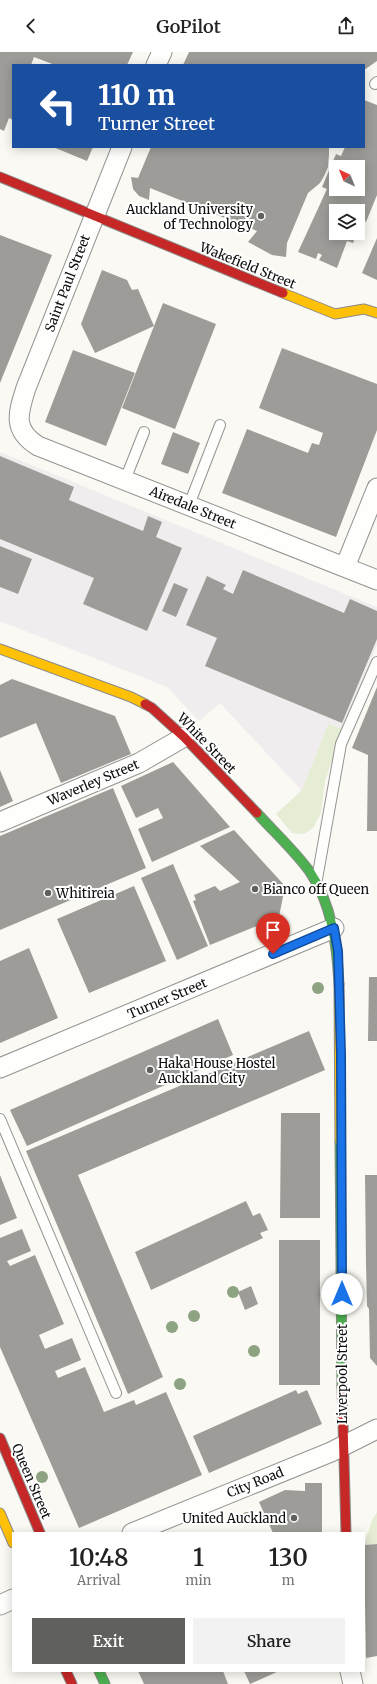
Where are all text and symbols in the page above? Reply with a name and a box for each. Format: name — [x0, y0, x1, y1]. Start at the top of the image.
icon: back — [20, 15, 42, 37]
text: GoPilot — [156, 15, 221, 38]
icon: share — [335, 15, 357, 37]
text: 110 m — [98, 77, 175, 113]
icon: left — [32, 80, 84, 132]
text: Turner Street — [98, 112, 215, 135]
north arrow — [329, 160, 365, 196]
map controls — [329, 160, 365, 240]
place label: Auckland University of Technology — [125, 201, 253, 233]
button: layers — [329, 204, 365, 240]
marker: Auckland University of Technology — [256, 211, 266, 221]
street label: Saint Paul Street — [41, 232, 94, 334]
street label: Wakefield Street — [196, 238, 298, 292]
street label: Airedale Street — [146, 482, 239, 533]
street label: White Street — [173, 709, 240, 777]
street label: Waverley Street — [44, 756, 141, 810]
place label: Bianco off Queen — [263, 881, 370, 898]
marker: Bianco off Queen — [250, 884, 260, 894]
place label: Whitireia — [55, 885, 115, 902]
marker: Whitireia — [43, 888, 53, 898]
pin — [256, 913, 290, 954]
icon: arrive — [262, 919, 284, 941]
street label: Turner Street — [125, 974, 209, 1023]
place label: Haka House Hostel Auckland City — [157, 1055, 276, 1087]
marker: Haka House Hostel Auckland City — [145, 1065, 155, 1075]
position arrow — [321, 1273, 363, 1315]
street label: Liverpool Street — [334, 1324, 351, 1424]
street label: Queen Street — [8, 1441, 55, 1522]
street label: City Road — [224, 1463, 286, 1502]
place label: United Auckland — [182, 1510, 286, 1527]
marker: United Auckland — [289, 1513, 299, 1523]
text: 10:48 — [69, 1542, 129, 1573]
text: 1 — [193, 1542, 204, 1573]
text: 130 — [268, 1542, 308, 1573]
text: Arrival — [77, 1572, 121, 1589]
text: min — [186, 1572, 211, 1589]
text: m — [282, 1572, 295, 1589]
button: Exit — [32, 1618, 185, 1664]
button: Share — [193, 1618, 345, 1664]

